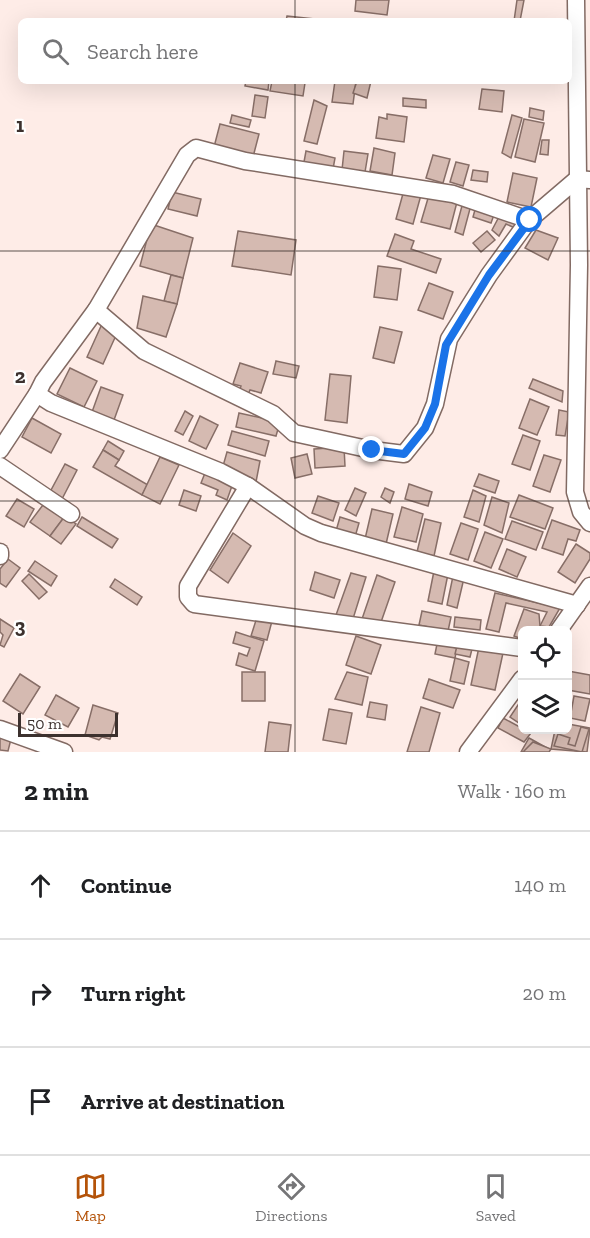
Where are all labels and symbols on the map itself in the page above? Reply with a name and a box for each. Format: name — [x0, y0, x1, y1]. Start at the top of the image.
text: 1 — [16, 113, 24, 137]
route start — [516, 206, 542, 232]
text: 2 — [15, 364, 26, 388]
route end — [358, 436, 384, 462]
text: 3 — [15, 614, 26, 638]
scale bar — [18, 710, 118, 738]

